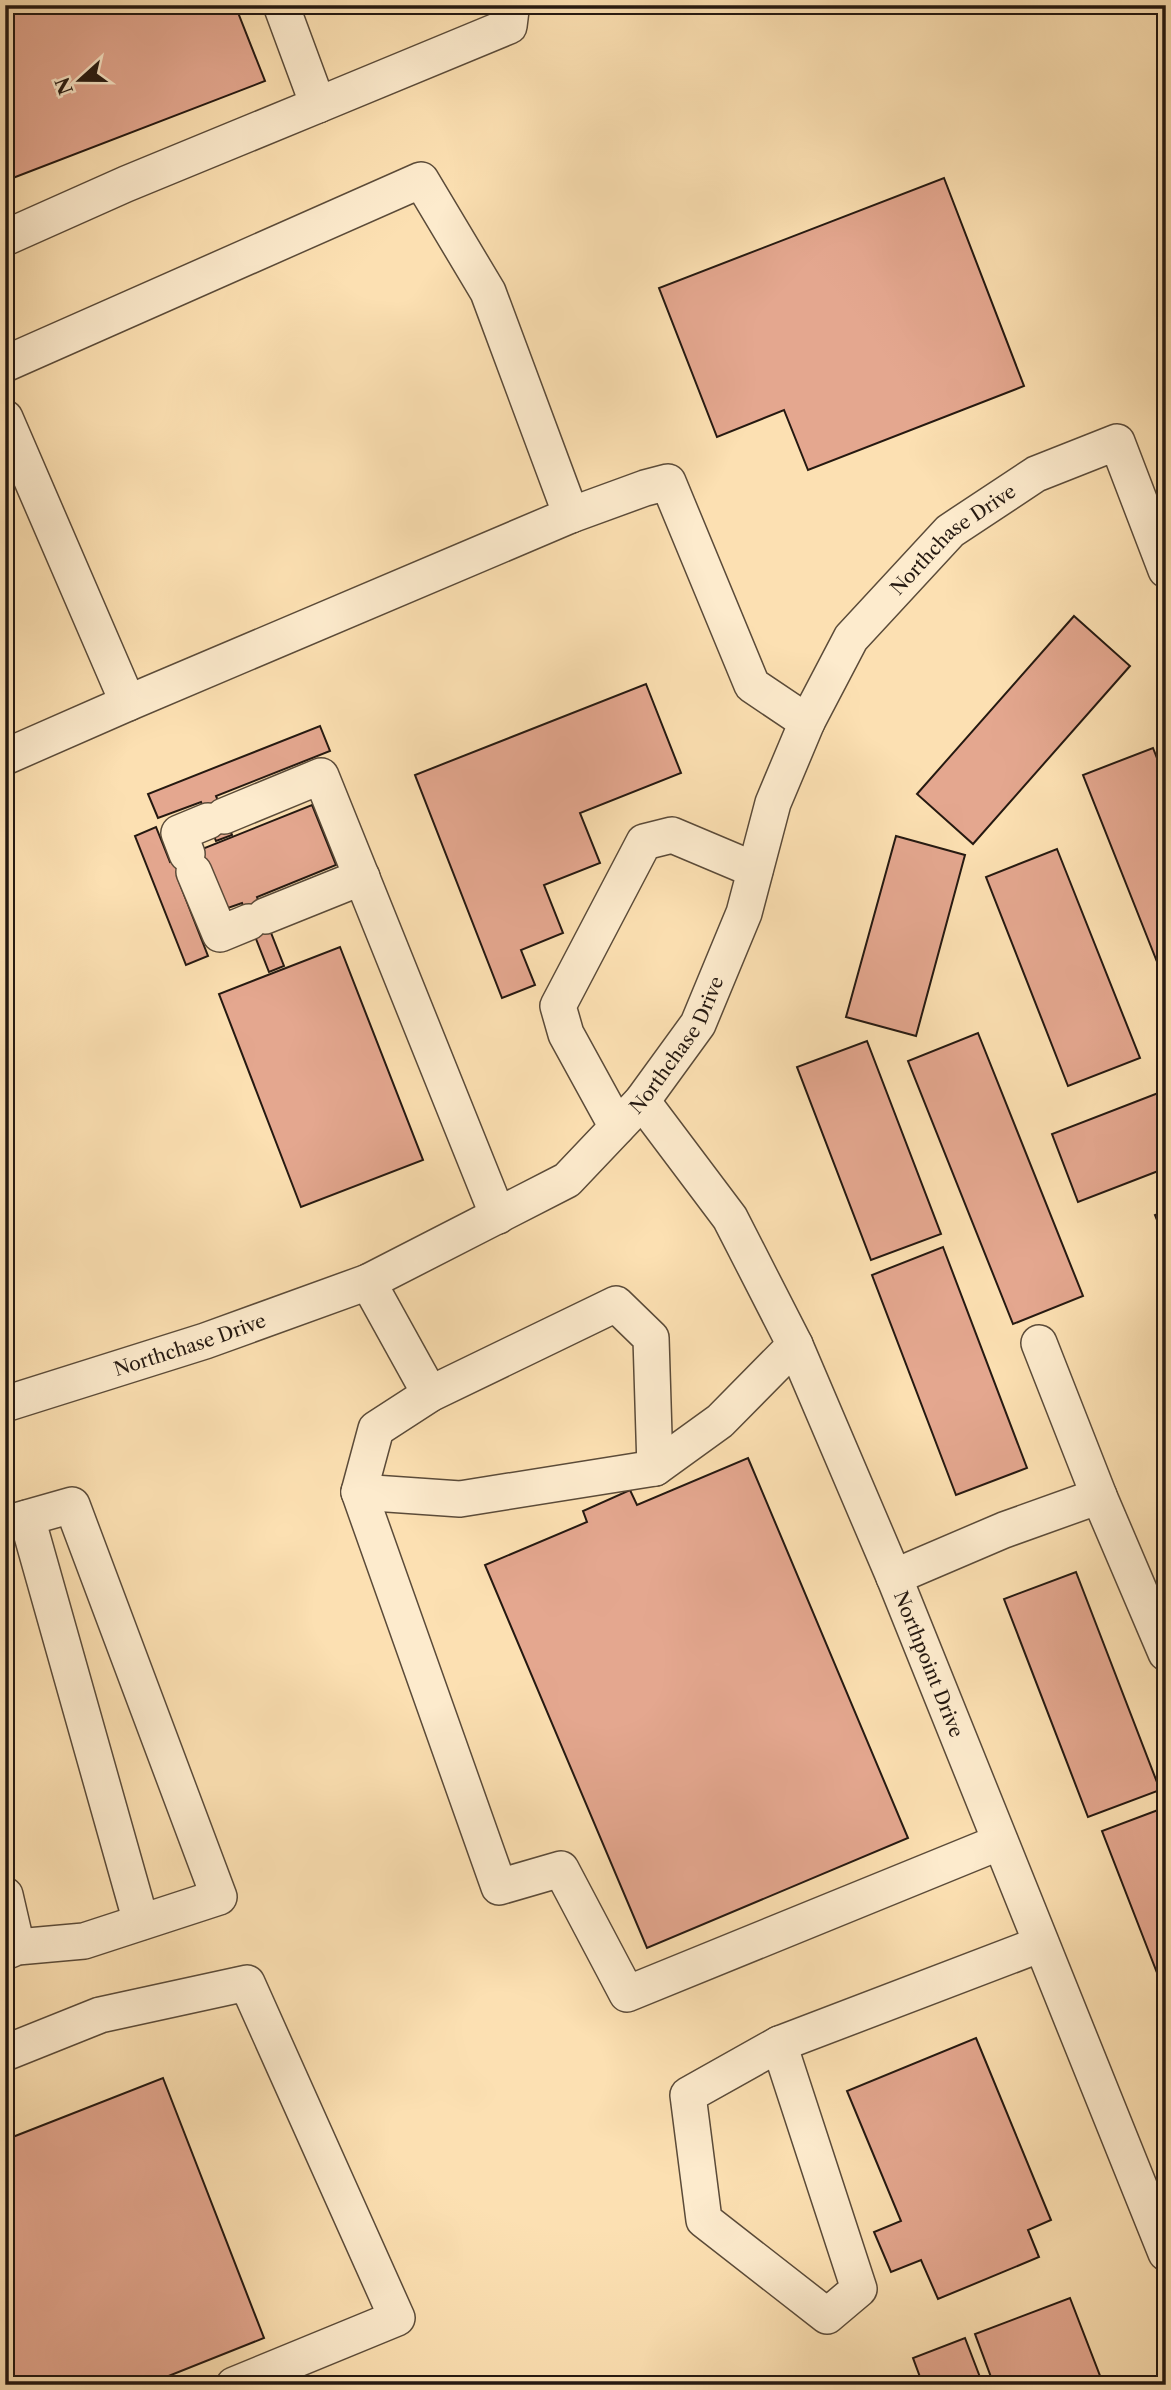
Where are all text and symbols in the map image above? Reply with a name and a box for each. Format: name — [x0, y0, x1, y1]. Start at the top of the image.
north arrow — [46, 46, 116, 116]
text: N — [51, 74, 78, 98]
street label: Northchase Drive — [886, 480, 1020, 600]
street label: Northchase Drive — [625, 973, 728, 1119]
street label: Northchase Drive — [111, 1309, 269, 1381]
street label: Northpoint Drive — [889, 1588, 968, 1741]

